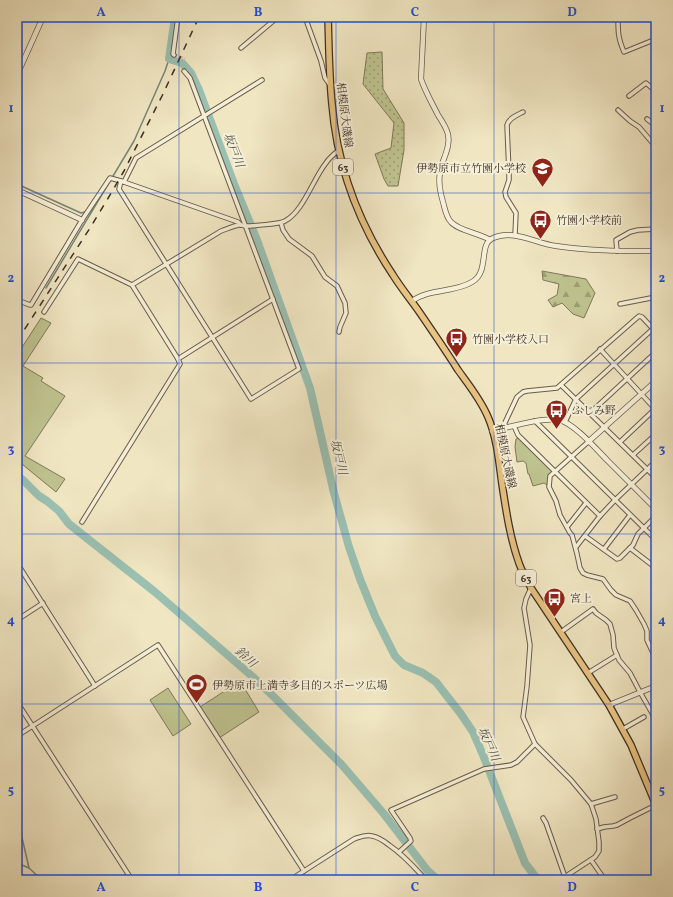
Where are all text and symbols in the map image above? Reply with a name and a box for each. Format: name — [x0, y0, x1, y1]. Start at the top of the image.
text: A — [96, 4, 106, 22]
text: B — [254, 4, 263, 22]
text: C — [411, 4, 419, 22]
text: D — [567, 4, 577, 22]
street label: 相模原大磯線 — [332, 82, 355, 149]
text: 1 — [8, 100, 14, 118]
text: 1 — [659, 100, 665, 118]
water label: 坂戸川 — [219, 131, 248, 172]
school or university icon: 伊勢原市立竹園小学校 — [529, 155, 555, 188]
road number: 63 — [333, 159, 353, 175]
place label: 伊勢原市立竹園小学校 — [416, 162, 526, 177]
bus stop icon: 竹園小学校前 — [528, 207, 554, 240]
place label: 竹園小学校前 — [556, 214, 622, 229]
text: 2 — [8, 270, 15, 288]
text: 2 — [659, 270, 666, 288]
bus stop icon: 竹園小学校入口 — [444, 326, 470, 359]
place label: 竹園小学校入口 — [472, 333, 549, 348]
bus stop icon: ふじみ野 — [544, 397, 570, 430]
place label: ふじみ野 — [572, 404, 616, 419]
street label: 相模原大磯線 — [490, 422, 519, 490]
water label: 坂戸川 — [326, 438, 351, 479]
text: 3 — [8, 441, 15, 459]
text: 3 — [659, 441, 666, 459]
road number: 63 — [516, 570, 536, 586]
bus stop icon: 宮上 — [542, 585, 568, 618]
place label: 宮上 — [570, 592, 592, 607]
text: 4 — [7, 612, 15, 630]
text: 4 — [658, 612, 666, 630]
water label: 鈴川 — [231, 644, 261, 673]
sports icon: 伊勢原市上満寺多目的スポーツ広場 — [184, 672, 210, 705]
place label: 伊勢原市上満寺多目的スポーツ広場 — [212, 679, 388, 694]
water label: 坂戸川 — [473, 725, 504, 766]
text: 5 — [8, 782, 14, 800]
text: 5 — [659, 782, 665, 800]
text: A — [96, 879, 106, 897]
text: B — [254, 879, 263, 897]
text: C — [411, 879, 419, 897]
text: D — [567, 879, 577, 897]

